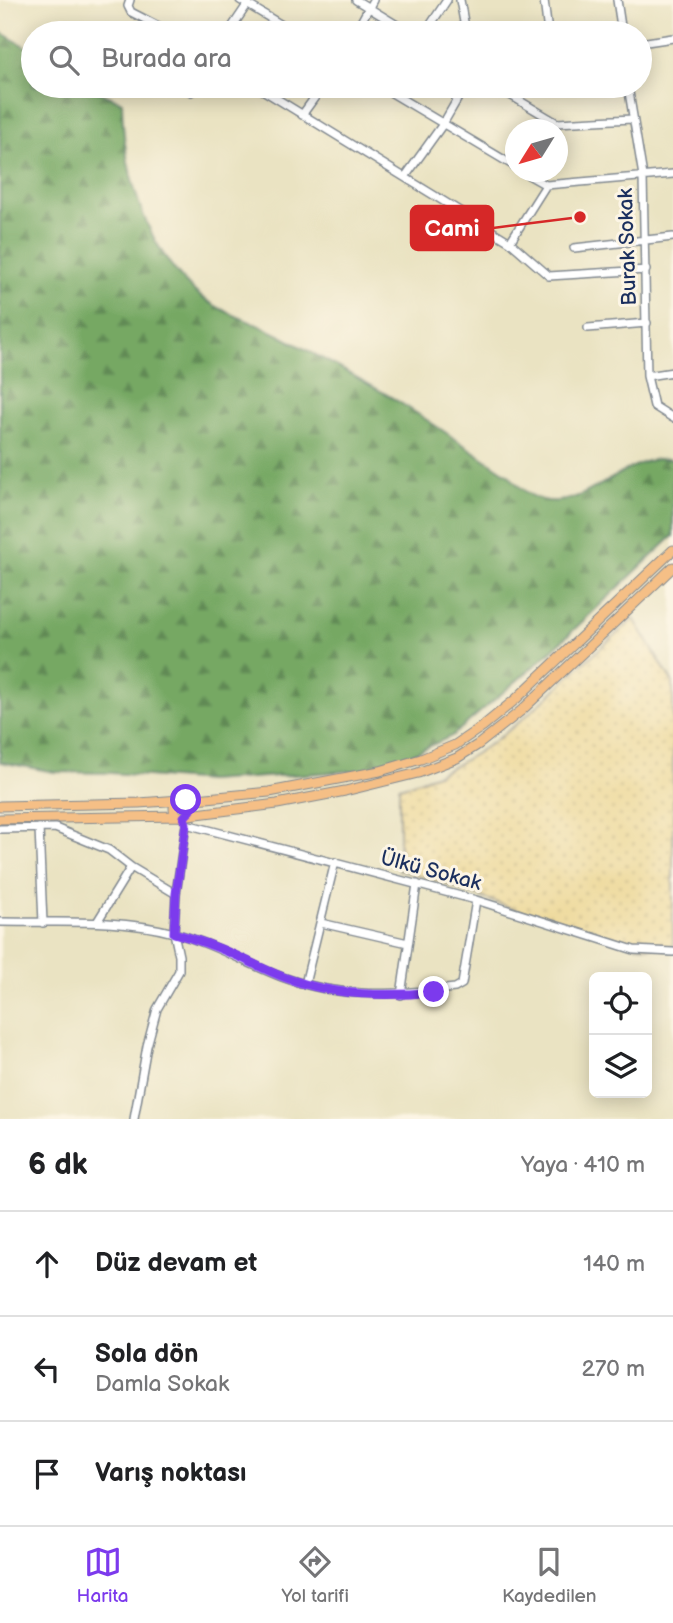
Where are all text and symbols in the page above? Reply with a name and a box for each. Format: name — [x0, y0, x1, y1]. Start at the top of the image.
search box — [21, 21, 652, 98]
icon: search — [45, 41, 83, 79]
text: Burada ara — [101, 44, 232, 75]
north arrow — [505, 119, 568, 182]
street label: Burak Sokak — [613, 187, 642, 306]
callout: Cami — [411, 206, 493, 250]
text: Cami — [425, 215, 479, 243]
route start — [170, 784, 201, 815]
street label: Ülkü Sokak — [378, 845, 485, 896]
map controls — [589, 972, 652, 1098]
button: locate — [589, 972, 652, 1035]
route end — [418, 976, 449, 1007]
button: layers — [589, 1035, 652, 1098]
text: 6 dk — [28, 1147, 88, 1183]
text: Yaya · 410 m — [521, 1151, 645, 1179]
icon: ahead — [28, 1245, 66, 1283]
text: Düz devam et — [95, 1248, 257, 1279]
text: 140 m — [583, 1250, 645, 1278]
text: Sola dön — [95, 1339, 199, 1370]
icon: left — [28, 1350, 66, 1388]
text: 270 m — [581, 1355, 645, 1383]
text: Damla Sokak — [95, 1370, 229, 1398]
icon: arrive — [28, 1455, 66, 1493]
text: Varış noktası — [95, 1458, 246, 1489]
tab: Harita — [77, 1543, 129, 1608]
tab: Yol tarifi — [282, 1543, 349, 1608]
tab: Kaydedilen — [502, 1543, 596, 1608]

